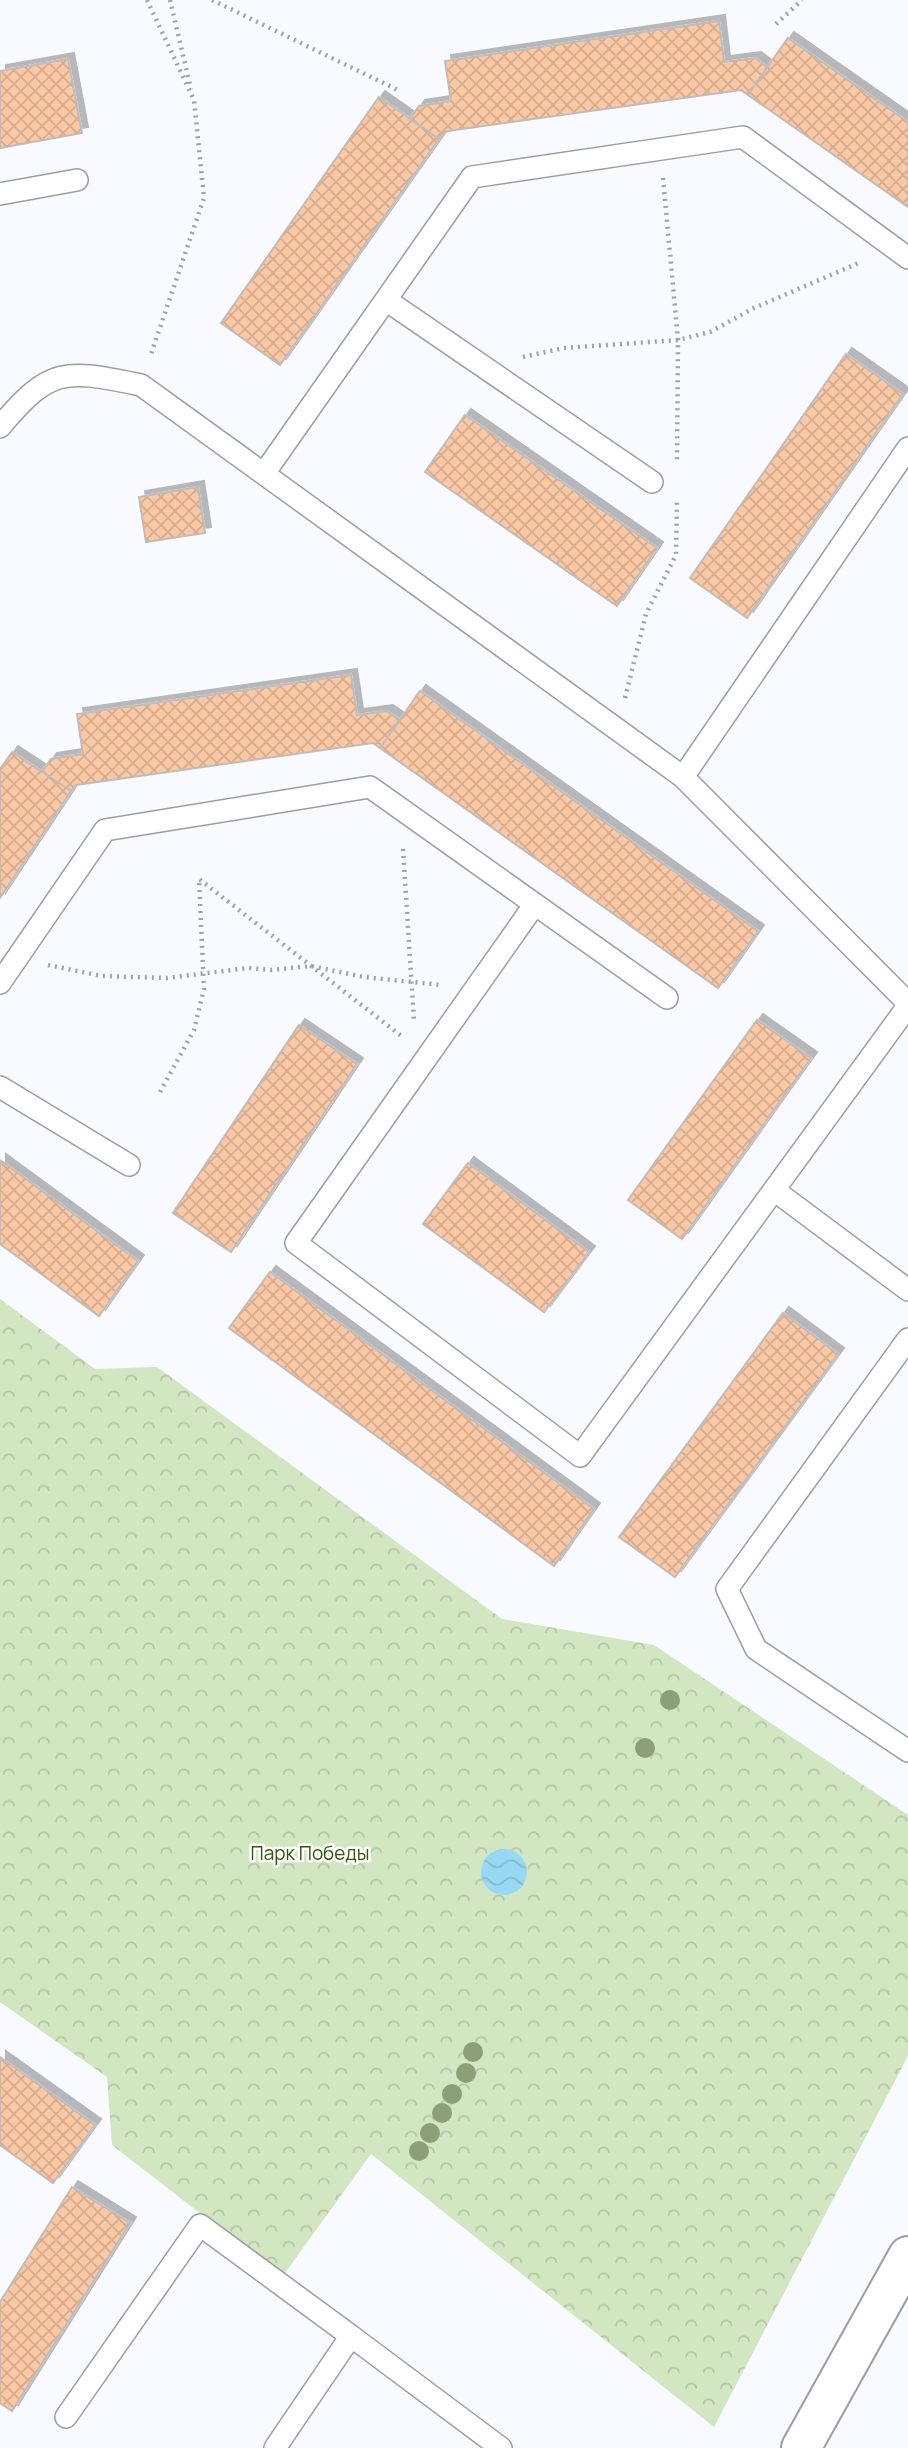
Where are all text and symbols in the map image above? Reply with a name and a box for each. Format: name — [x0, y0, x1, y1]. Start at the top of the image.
park label: Парк Победы — [251, 1840, 369, 1866]

